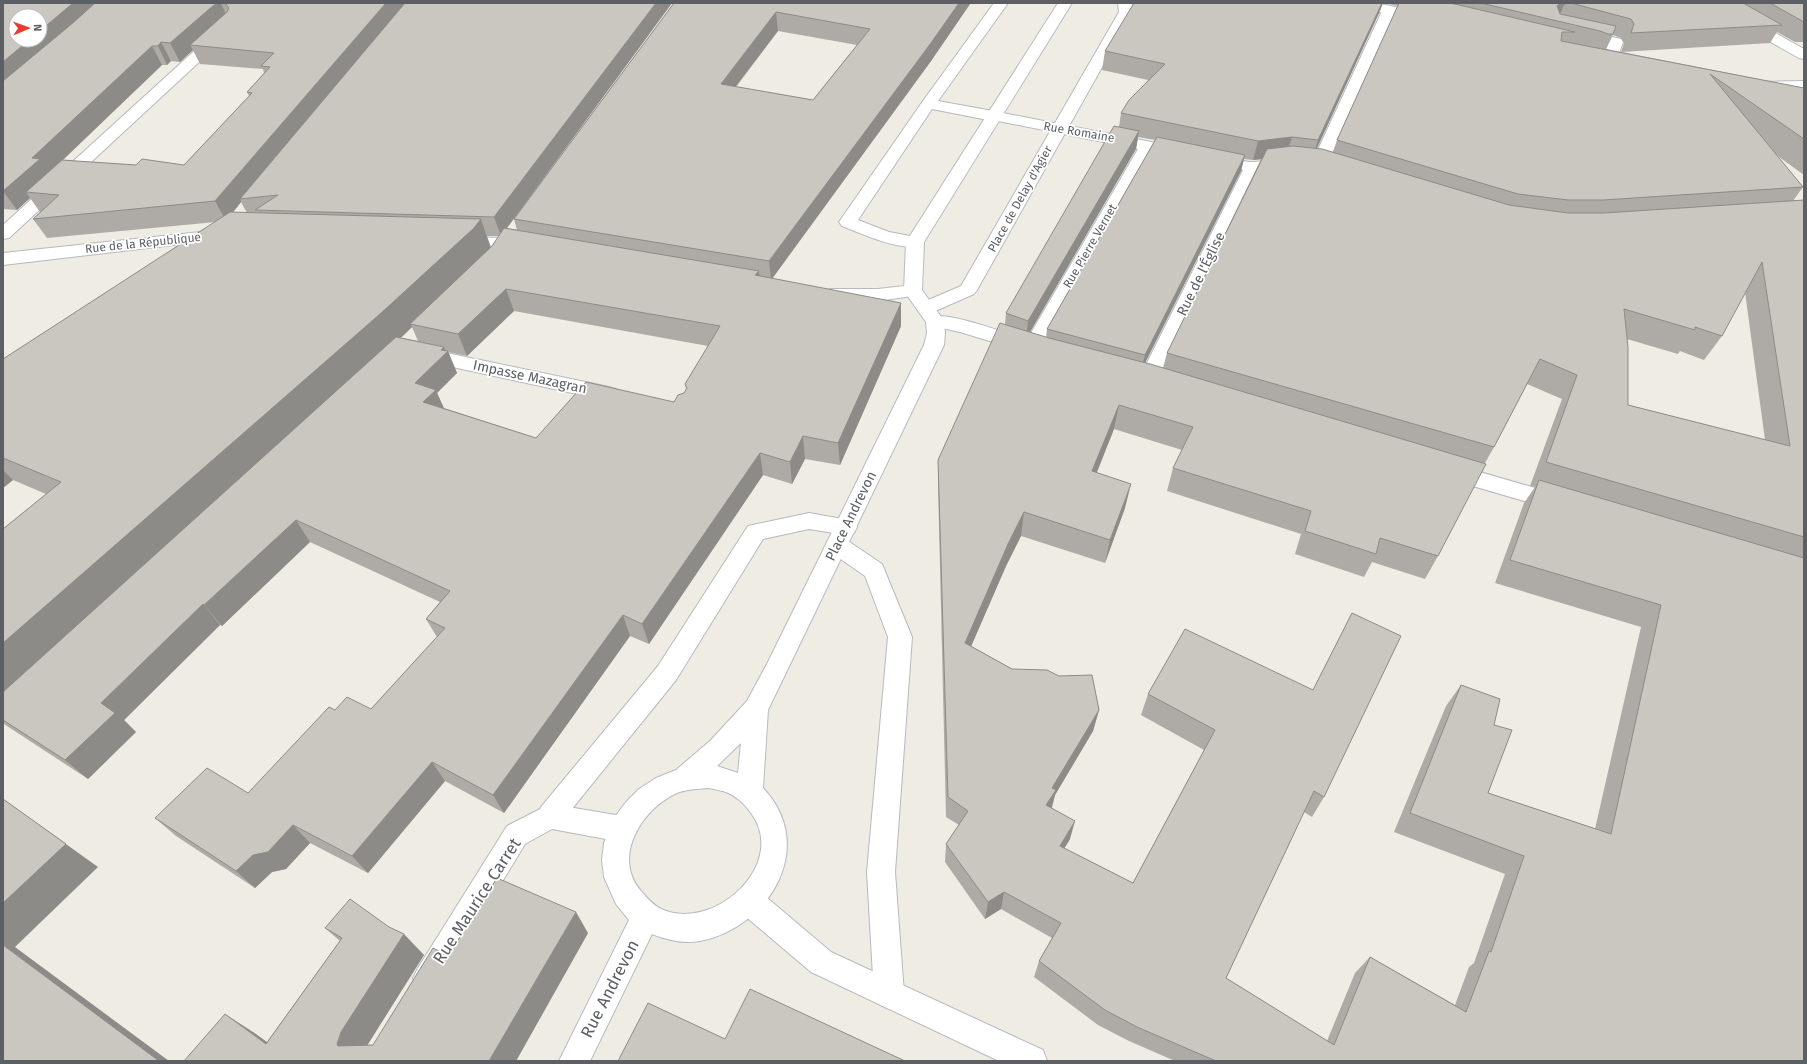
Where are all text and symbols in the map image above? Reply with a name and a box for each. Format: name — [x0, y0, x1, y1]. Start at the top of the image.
north arrow — [8, 8, 48, 48]
text: N — [31, 24, 44, 32]
street label: Rue Romaine — [1042, 119, 1116, 145]
street label: Place de Delay d'Agier — [985, 143, 1055, 255]
street label: Rue Pierre Vernet — [1060, 201, 1120, 291]
street label: Rue de l'Église — [1172, 229, 1229, 319]
street label: Rue de la République — [84, 230, 202, 256]
street label: Impasse Mazagran — [472, 357, 588, 397]
street label: Place Andrevon — [822, 468, 880, 564]
street label: Rue Maurice Carret — [428, 833, 526, 968]
street label: Rue Andrevon — [576, 936, 644, 1042]

